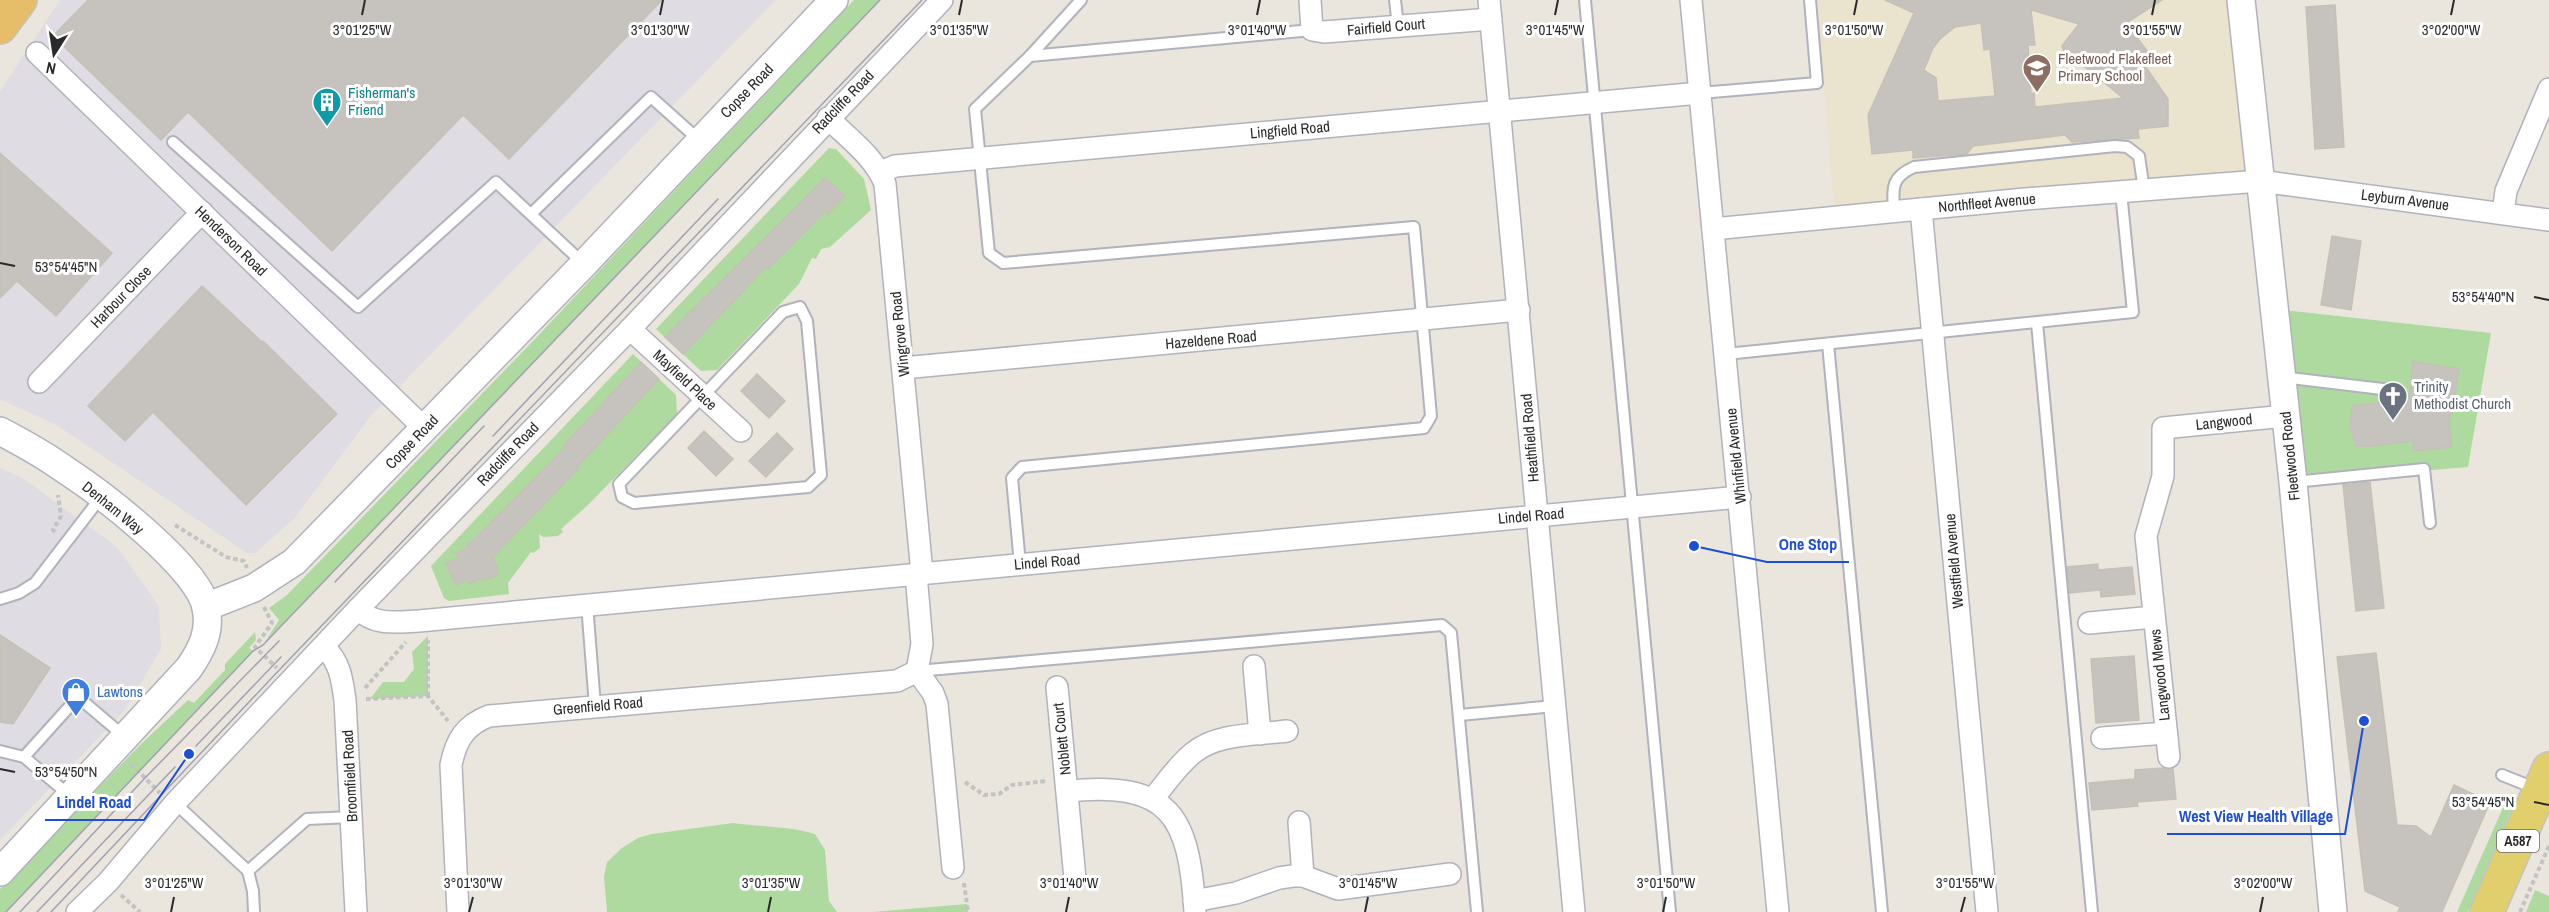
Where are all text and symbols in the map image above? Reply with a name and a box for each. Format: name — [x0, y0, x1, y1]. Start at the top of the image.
street label: Fairfield Court — [1346, 13, 1426, 40]
text: 3°01'25"W — [333, 19, 392, 40]
text: 3°01'30"W — [631, 19, 690, 40]
text: 3°01'35"W — [930, 19, 989, 40]
text: 3°01'40"W — [1228, 19, 1287, 40]
text: 3°01'45"W — [1526, 19, 1585, 40]
text: 3°01'50"W — [1825, 19, 1884, 40]
text: 3°01'55"W — [2123, 19, 2182, 40]
text: 3°02'00"W — [2422, 19, 2481, 40]
north arrow — [24, 24, 84, 84]
place label: Fleetwood Flakefleet Primary School — [2058, 48, 2172, 86]
school or university icon: Fleetwood Flakefleet Primary School — [2021, 52, 2053, 94]
text: N — [44, 57, 58, 80]
street label: Copse Road — [715, 59, 778, 123]
street label: Radcliffe Road — [807, 65, 878, 138]
place label: Fisherman's Friend — [348, 82, 415, 120]
building icon: Fisherman's Friend — [311, 86, 343, 128]
street label: Lingfield Road — [1249, 116, 1331, 143]
street label: Leyburn Avenue — [2360, 184, 2451, 215]
street label: Northfleet Avenue — [1937, 188, 2037, 217]
street label: Henderson Road — [191, 201, 272, 280]
text: 53°54'45"N — [35, 256, 97, 277]
street label: Harbour Close — [86, 261, 156, 332]
text: 53°54'40"N — [2452, 286, 2514, 307]
street label: Wingrove Road — [885, 290, 914, 378]
street label: Hazeldene Road — [1164, 325, 1258, 354]
street label: Mayfield Place — [649, 344, 722, 415]
place label: Trinity Methodist Church — [2414, 376, 2511, 414]
church icon: Trinity Methodist Church — [2377, 380, 2409, 422]
street label: Heathfield Road — [1515, 393, 1544, 483]
street label: Whinfield Avenue — [1720, 407, 1751, 505]
street label: Langwood — [2195, 408, 2253, 435]
street label: Copse Road — [380, 410, 443, 474]
street label: Fleetwood Road — [2274, 410, 2305, 502]
street label: Radcliffe Road — [472, 417, 543, 490]
street label: Denham Way — [78, 476, 149, 540]
street label: Lindel Road — [1497, 502, 1565, 529]
street label: Westfield Avenue — [1939, 512, 1968, 609]
callout: One Stop — [1767, 528, 1849, 562]
text: One Stop — [1779, 533, 1837, 555]
street label: Lindel Road — [1013, 548, 1081, 575]
street label: Langwood Mews — [2144, 628, 2175, 722]
shop icon: Lawtons — [60, 676, 92, 718]
place label: Lawtons — [97, 681, 143, 702]
street label: Greenfield Road — [552, 691, 644, 720]
street label: Noblett Court — [1047, 701, 1076, 776]
street label: Broomfield Road — [337, 729, 362, 823]
text: 53°54'50"N — [35, 761, 97, 782]
callout: Lindel Road — [45, 786, 144, 820]
text: Lindel Road — [56, 791, 132, 813]
text: 53°54'45"N — [2452, 791, 2514, 812]
callout: West View Health Village — [2167, 800, 2345, 834]
text: West View Health Village — [2179, 805, 2333, 827]
road number: A587 — [2497, 830, 2539, 852]
text: 3°01'25"W — [145, 872, 204, 893]
text: 3°01'30"W — [444, 872, 503, 893]
text: 3°01'35"W — [742, 872, 801, 893]
text: 3°01'40"W — [1040, 872, 1099, 893]
text: 3°01'45"W — [1339, 872, 1398, 893]
text: 3°01'50"W — [1637, 872, 1696, 893]
text: 3°01'55"W — [1936, 872, 1995, 893]
text: 3°02'00"W — [2234, 872, 2293, 893]

